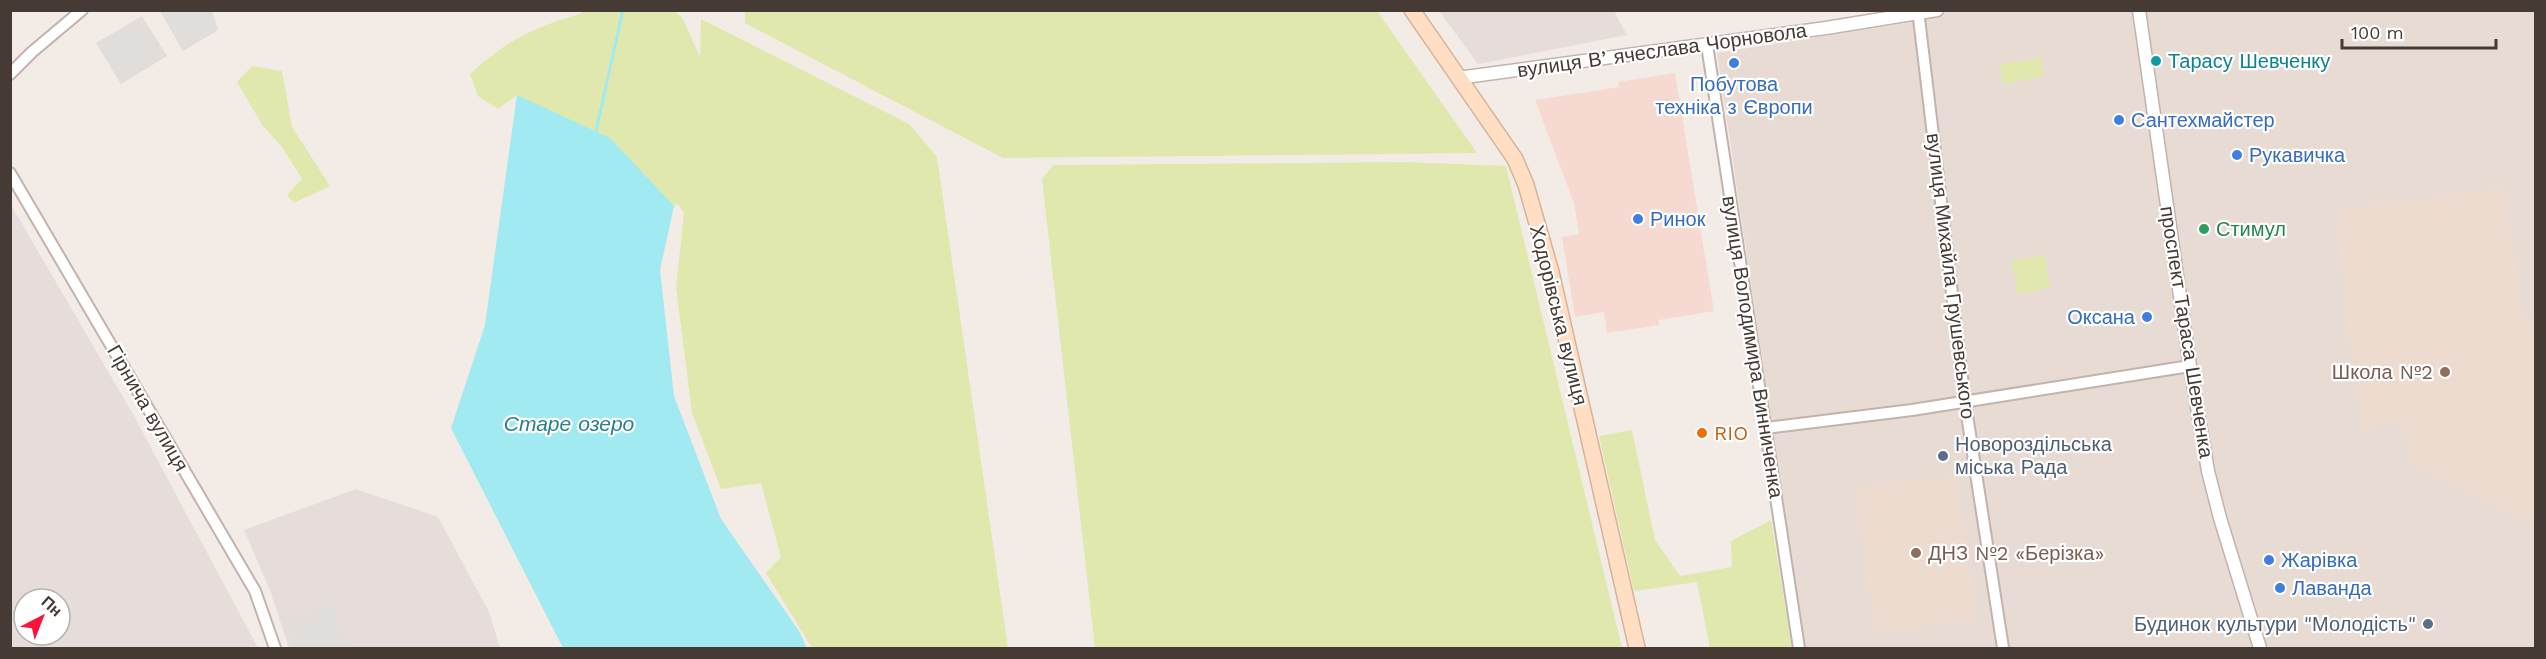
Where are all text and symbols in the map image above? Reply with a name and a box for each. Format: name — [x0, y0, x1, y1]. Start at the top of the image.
scale bar — [2342, 12, 2496, 50]
street label: вулиця Вʼячеслава Чорновола — [1516, 18, 1809, 82]
text: 100 m — [2351, 22, 2404, 43]
place label: Тарасу Шевченку — [2168, 49, 2330, 73]
marker: Тарасу Шевченку — [2149, 54, 2163, 68]
marker: Побутова техніка з Європи — [1727, 56, 1741, 70]
place label: Побутова техніка з Європи — [1655, 72, 1813, 119]
place label: Сантехмайстер — [2131, 108, 2275, 132]
marker: Сантехмайстер — [2112, 113, 2126, 127]
street label: вулиця Михайла Грушевського — [1922, 132, 1980, 420]
place label: Рукавичка — [2249, 143, 2346, 167]
marker: Рукавичка — [2230, 148, 2244, 162]
street label: вулиця Володимира Винниченка — [1717, 194, 1789, 501]
street label: проспект Тараса Шевченка — [2155, 204, 2219, 461]
place label: Ринок — [1650, 207, 1706, 231]
marker: Ринок — [1631, 212, 1645, 226]
place label: Стимул — [2216, 217, 2286, 241]
street label: Ходорівська вулиця — [1525, 222, 1593, 408]
marker: Стимул — [2197, 222, 2211, 236]
place label: Оксана — [2067, 305, 2136, 329]
marker: Оксана — [2140, 310, 2154, 324]
street label: Гірнича вулиця — [102, 341, 194, 475]
place label: Школа №2 — [2332, 360, 2433, 384]
marker: Школа №2 — [2438, 365, 2452, 379]
water label: Старе озеро — [504, 411, 635, 436]
place label: RIO — [1714, 421, 1748, 445]
marker: RIO — [1695, 426, 1709, 440]
place label: Новороздільська міська Рада — [1955, 432, 2113, 479]
marker: Новороздільська міська Рада — [1936, 449, 1950, 463]
place label: ДНЗ №2 «Берізка» — [1928, 541, 2104, 565]
marker: ДНЗ №2 «Берізка» — [1909, 546, 1923, 560]
place label: Жарівка — [2281, 548, 2358, 572]
marker: Жарівка — [2262, 553, 2276, 567]
place label: Лаванда — [2292, 576, 2372, 600]
marker: Лаванда — [2273, 581, 2287, 595]
north arrow — [12, 587, 72, 647]
text: Пн — [37, 592, 66, 620]
place label: Будинок культури "Молодість" — [2134, 612, 2416, 636]
marker: Будинок культури "Молодість" — [2421, 617, 2435, 631]

